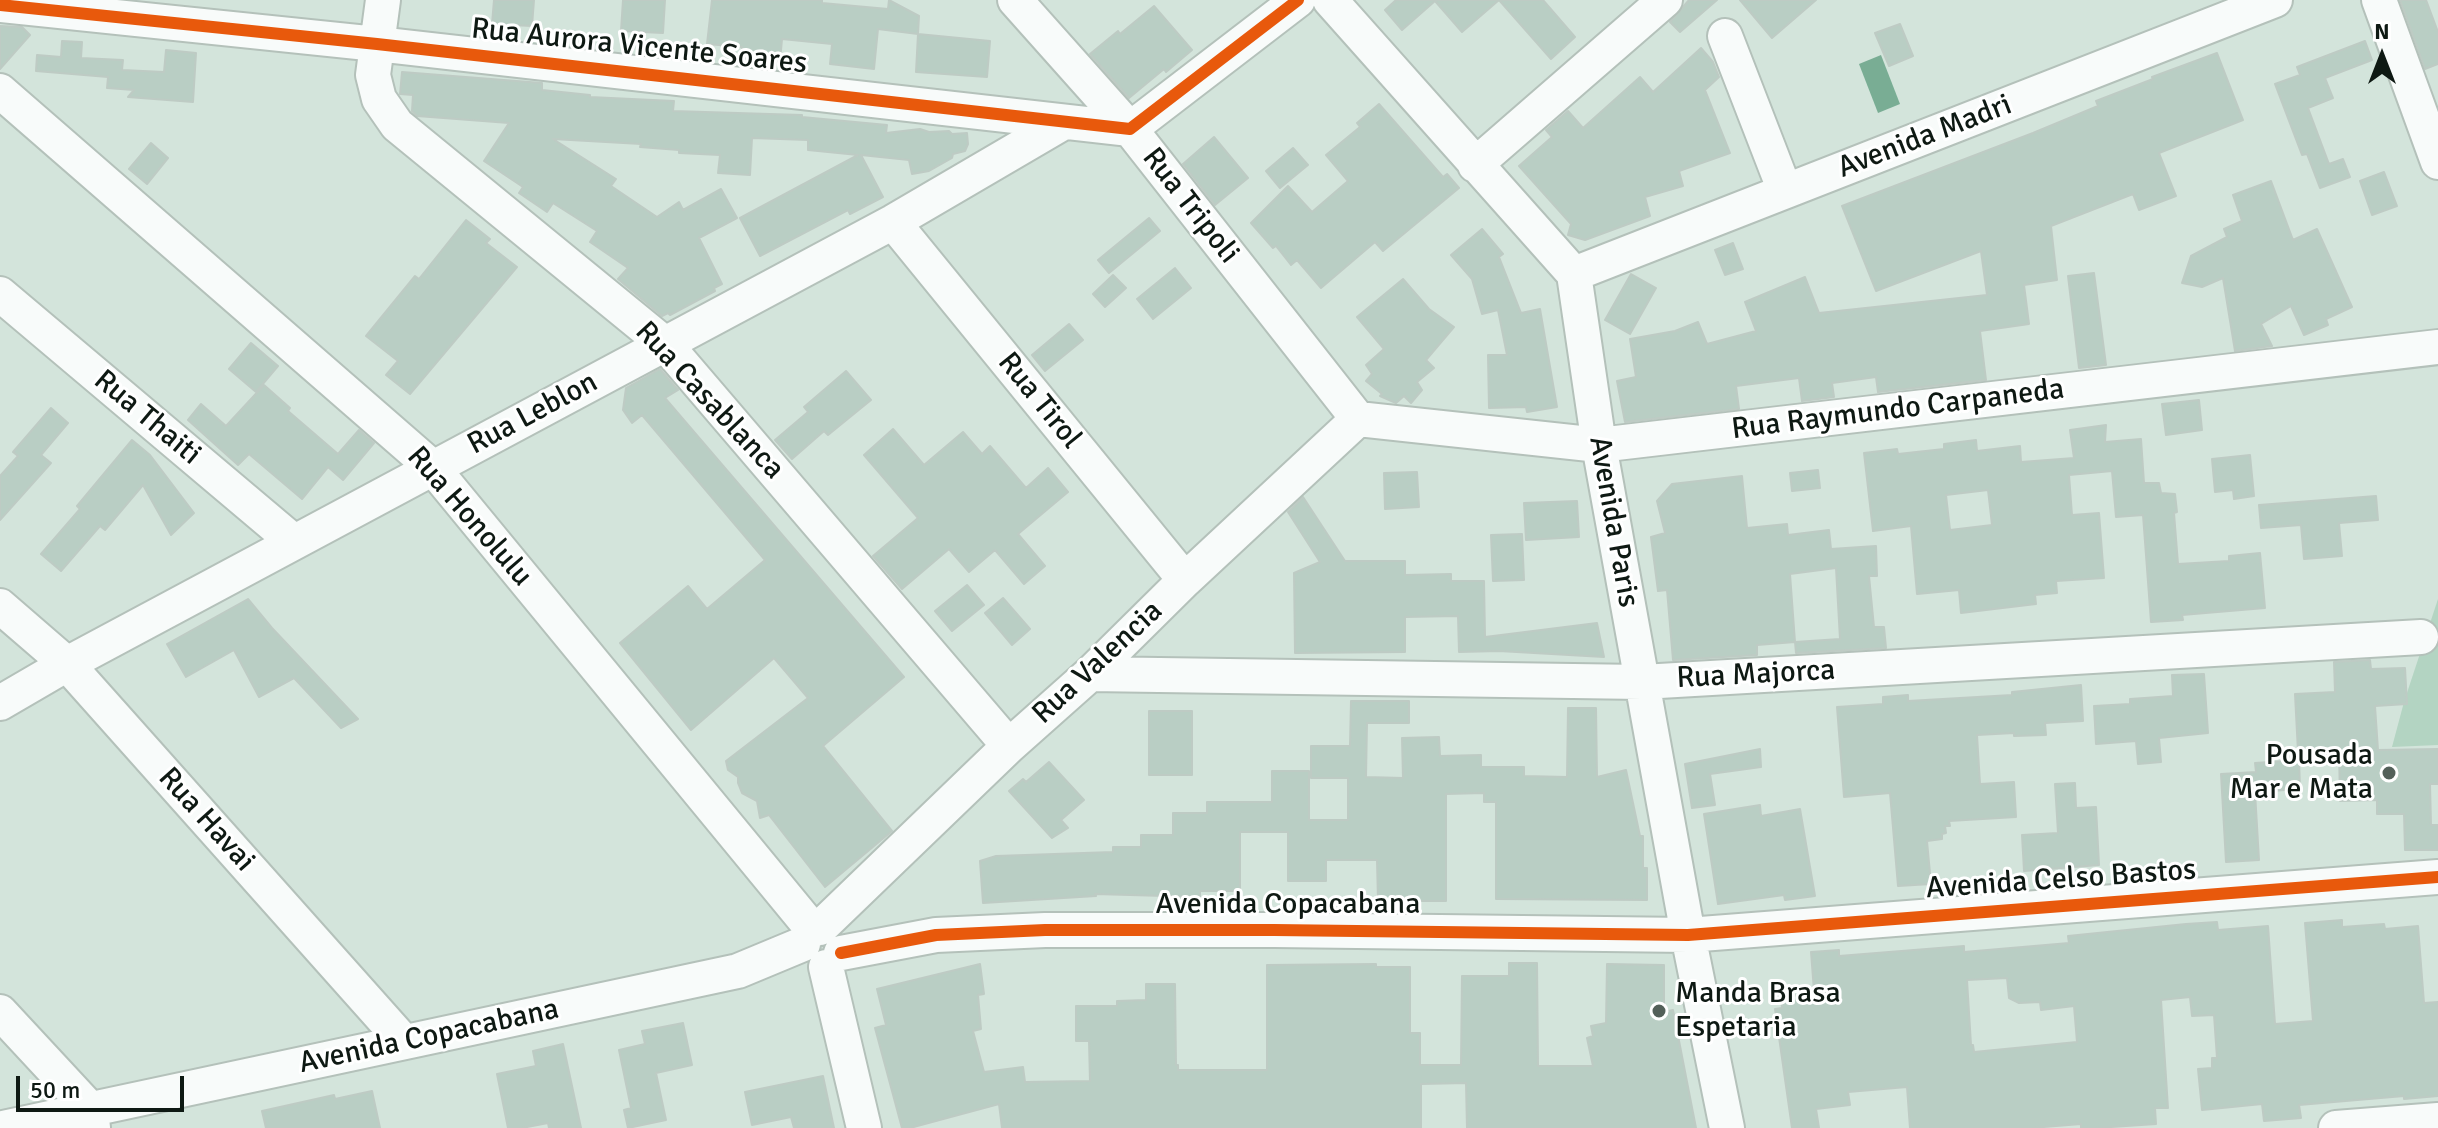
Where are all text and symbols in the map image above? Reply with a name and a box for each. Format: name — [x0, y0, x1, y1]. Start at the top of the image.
street label: Rua Aurora Vicente Soares — [469, 11, 809, 83]
north arrow — [2342, 16, 2422, 96]
text: N — [2374, 18, 2390, 45]
street label: Avenida Madri — [1833, 87, 2017, 187]
street label: Rua Tripoli — [1134, 141, 1246, 271]
street label: Rua Casablanca — [627, 315, 791, 487]
street label: Rua Tirol — [989, 346, 1089, 456]
street label: Rua Thaiti — [86, 363, 208, 473]
street label: Rua Leblon — [462, 365, 604, 463]
street label: Rua Raymundo Carpaneda — [1730, 372, 2066, 448]
street label: Avenida Paris — [1580, 434, 1646, 610]
street label: Rua Honolulu — [399, 440, 539, 594]
street label: Rua Valencia — [1026, 594, 1170, 732]
street label: Rua Majorca — [1676, 653, 1836, 697]
place label: Pousada Mar e Mata — [2229, 738, 2373, 808]
street label: Rua Havai — [150, 761, 262, 879]
marker: Pousada Mar e Mata — [2380, 764, 2398, 782]
street label: Avenida Celso Bastos — [1925, 853, 2197, 907]
street label: Avenida Copacabana — [1156, 887, 1420, 923]
place label: Manda Brasa Espetaria — [1675, 976, 1841, 1046]
street label: Avenida Copacabana — [296, 992, 562, 1082]
marker: Manda Brasa Espetaria — [1650, 1002, 1668, 1020]
scale bar — [20, 1060, 188, 1110]
text: 50 m — [30, 1075, 80, 1105]

